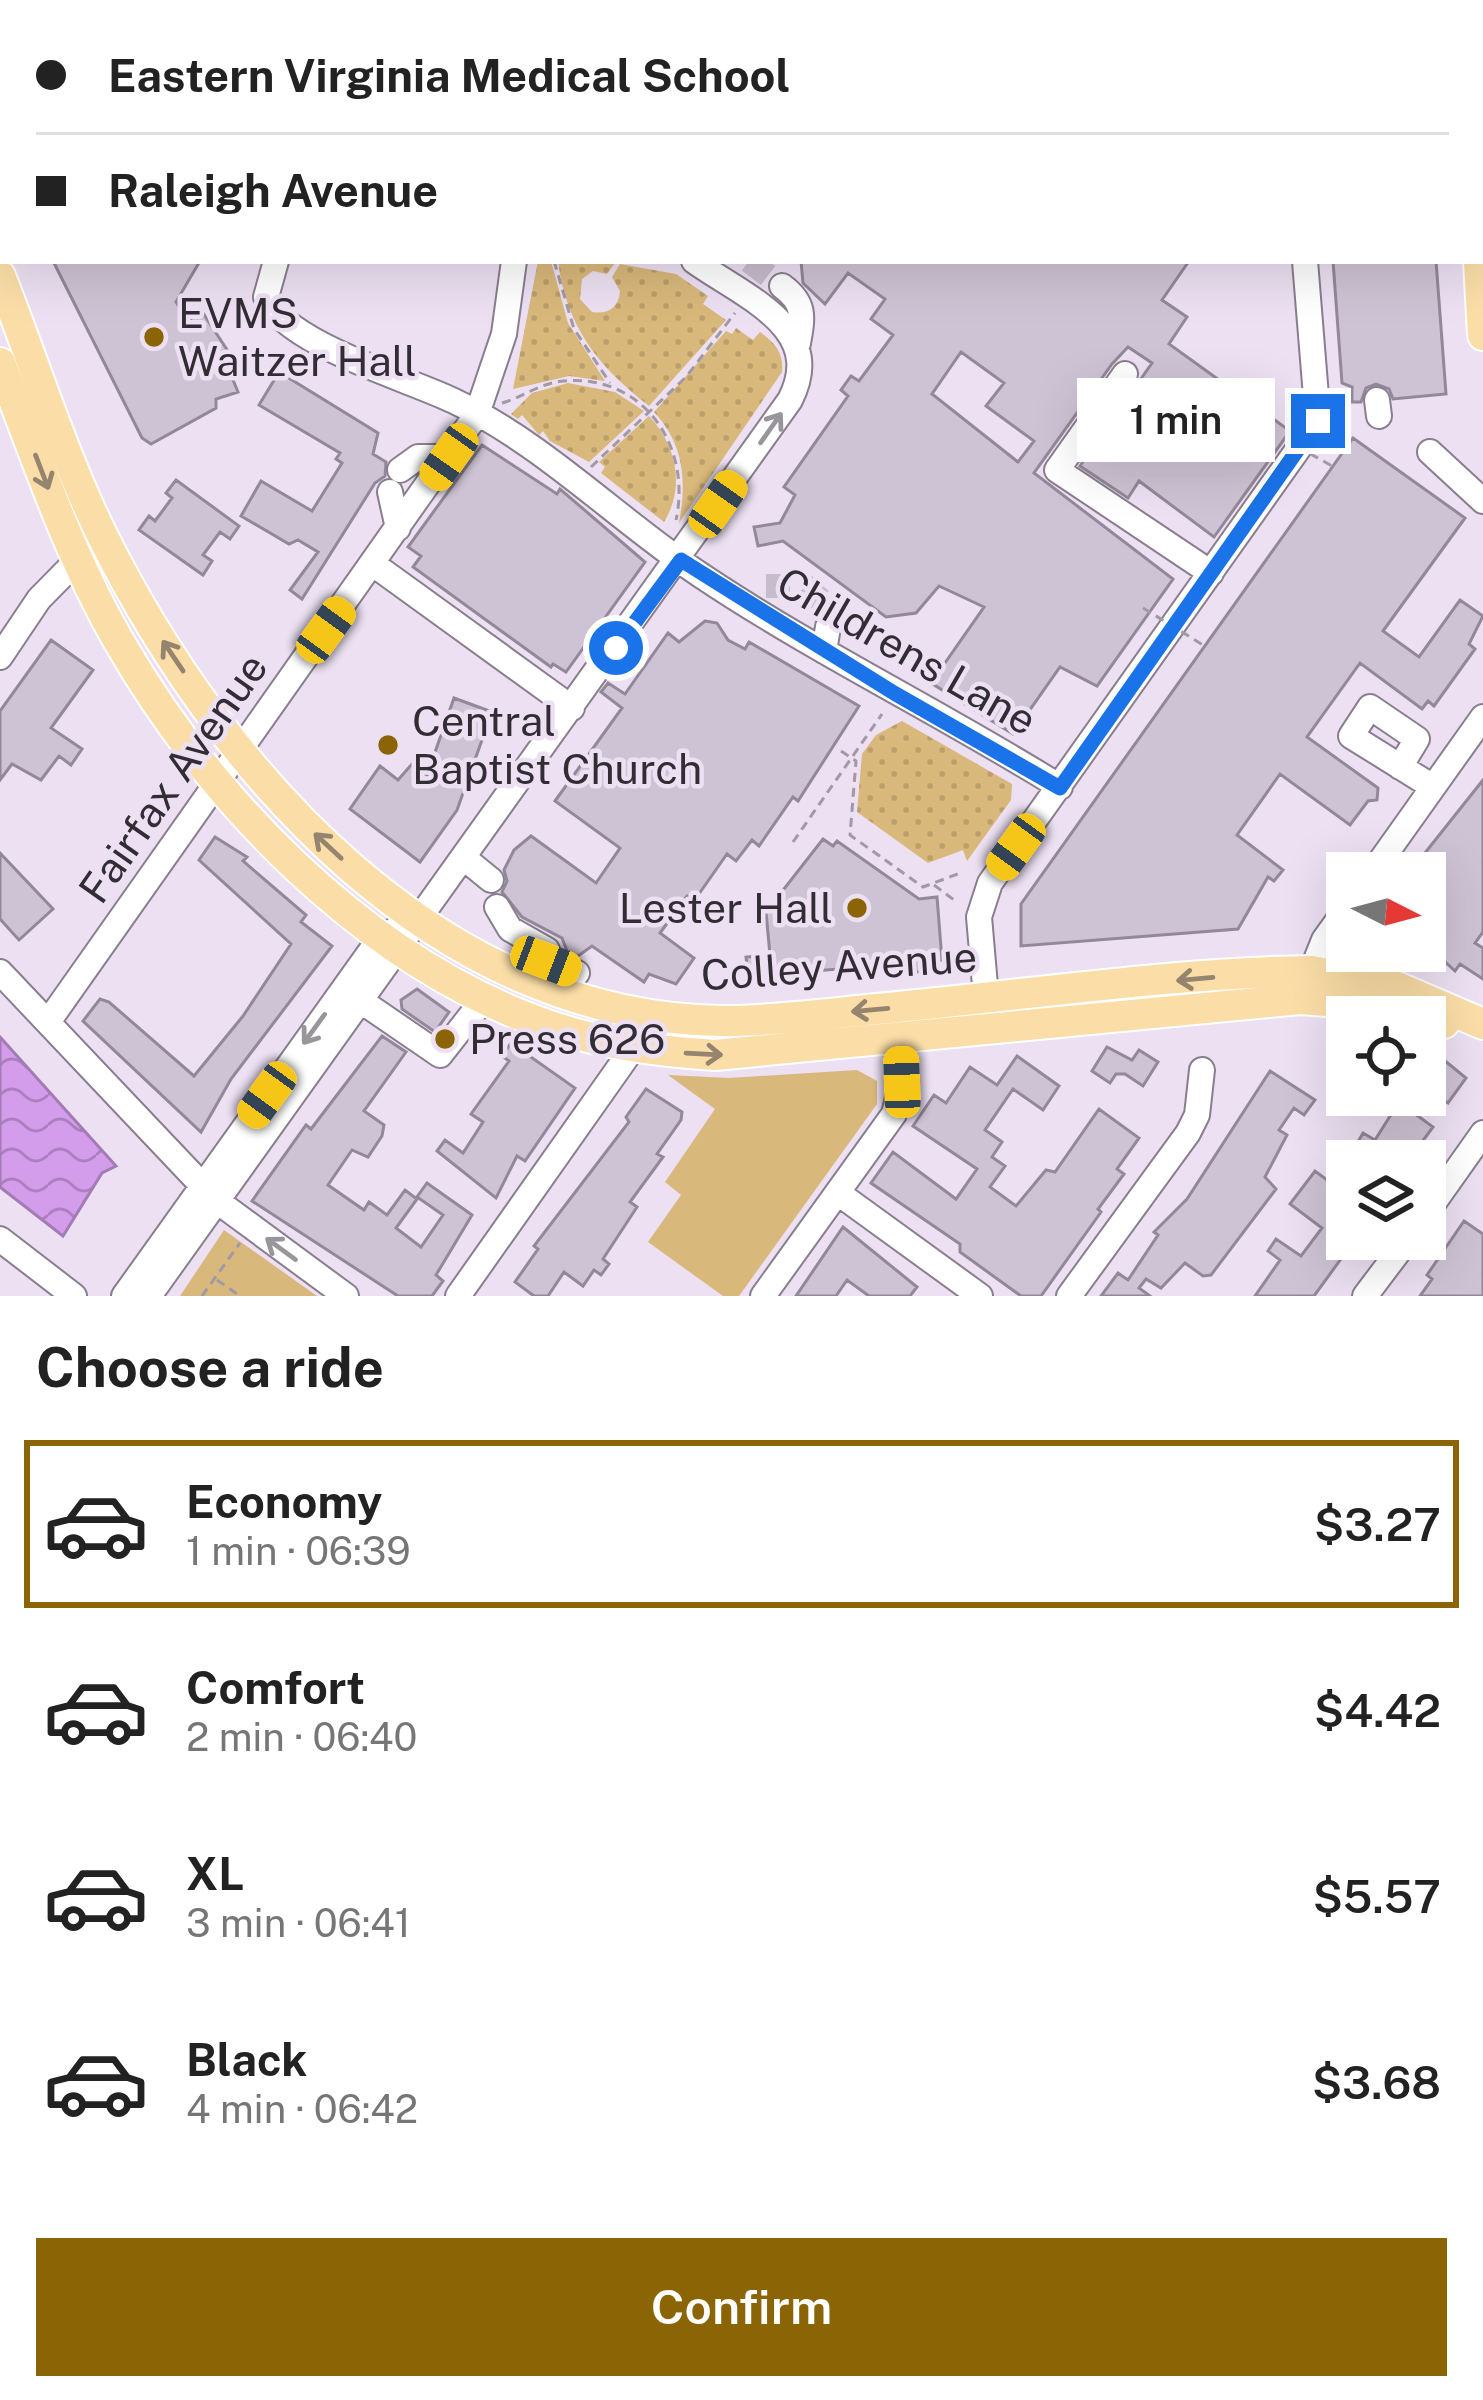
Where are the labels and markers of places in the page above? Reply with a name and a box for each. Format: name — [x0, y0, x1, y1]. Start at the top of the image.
place label: EVMS Waitzer Hall — [178, 288, 417, 385]
marker: EVMS Waitzer Hall — [141, 324, 167, 350]
place label: Central Baptist Church — [412, 696, 702, 793]
marker: Central Baptist Church — [375, 732, 401, 758]
place label: Lester Hall — [619, 883, 833, 932]
marker: Lester Hall — [844, 895, 870, 921]
place label: Press 626 — [469, 1014, 665, 1063]
marker: Press 626 — [432, 1026, 458, 1052]

